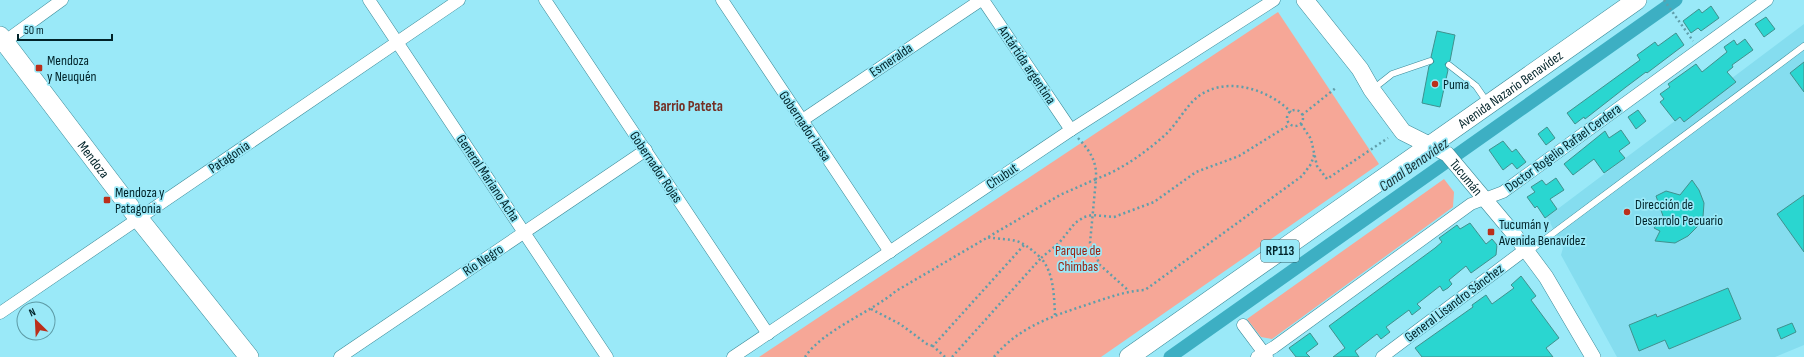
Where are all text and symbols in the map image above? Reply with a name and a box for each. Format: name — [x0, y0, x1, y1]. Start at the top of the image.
scale bar — [18, 16, 112, 42]
street label: Antártida argentina — [994, 22, 1059, 107]
text: 50 m — [24, 23, 44, 38]
street label: Esmeralda — [866, 39, 916, 81]
street label: Avenida Nazario Benavídez — [1454, 46, 1566, 132]
place label: Mendoza y Neuquén — [47, 52, 97, 85]
marker: Mendoza y Neuquén — [34, 63, 44, 73]
place label: Puma — [1443, 76, 1469, 93]
marker: Puma — [1430, 79, 1440, 89]
street label: Gobernador Izasa — [775, 88, 835, 164]
district label: Barrio Pateta — [653, 97, 723, 116]
street label: Doctor Rogelio Rafael Cerdera — [1502, 100, 1624, 196]
street label: Gobernador Rojas — [626, 128, 686, 206]
street label: General Mariano Acha — [453, 131, 523, 225]
water label: Canal Benavídez — [1375, 134, 1453, 196]
street label: Patagonia — [205, 137, 253, 177]
street label: Mendoza — [74, 138, 113, 181]
street label: Tucumán — [1446, 155, 1486, 199]
street label: Chubut — [983, 159, 1021, 193]
place label: Mendoza y Patagonia — [115, 184, 165, 217]
marker: Mendoza y Patagonia — [102, 195, 112, 205]
place label: Dirección de Desarrolo Pecuario — [1635, 196, 1723, 229]
marker: Dirección de Desarrolo Pecuario — [1622, 207, 1632, 217]
place label: Tucumán y Avenida Benavídez — [1498, 216, 1585, 249]
marker: Tucumán y Avenida Benavídez — [1486, 227, 1496, 237]
street label: Río Negro — [460, 240, 507, 280]
road number: RP113 — [1261, 240, 1299, 262]
park label: Parque de Chimbas — [1055, 242, 1101, 275]
street label: General Lisandro Sánchez — [1401, 260, 1507, 346]
north arrow — [16, 301, 56, 341]
text: N — [27, 305, 38, 319]

